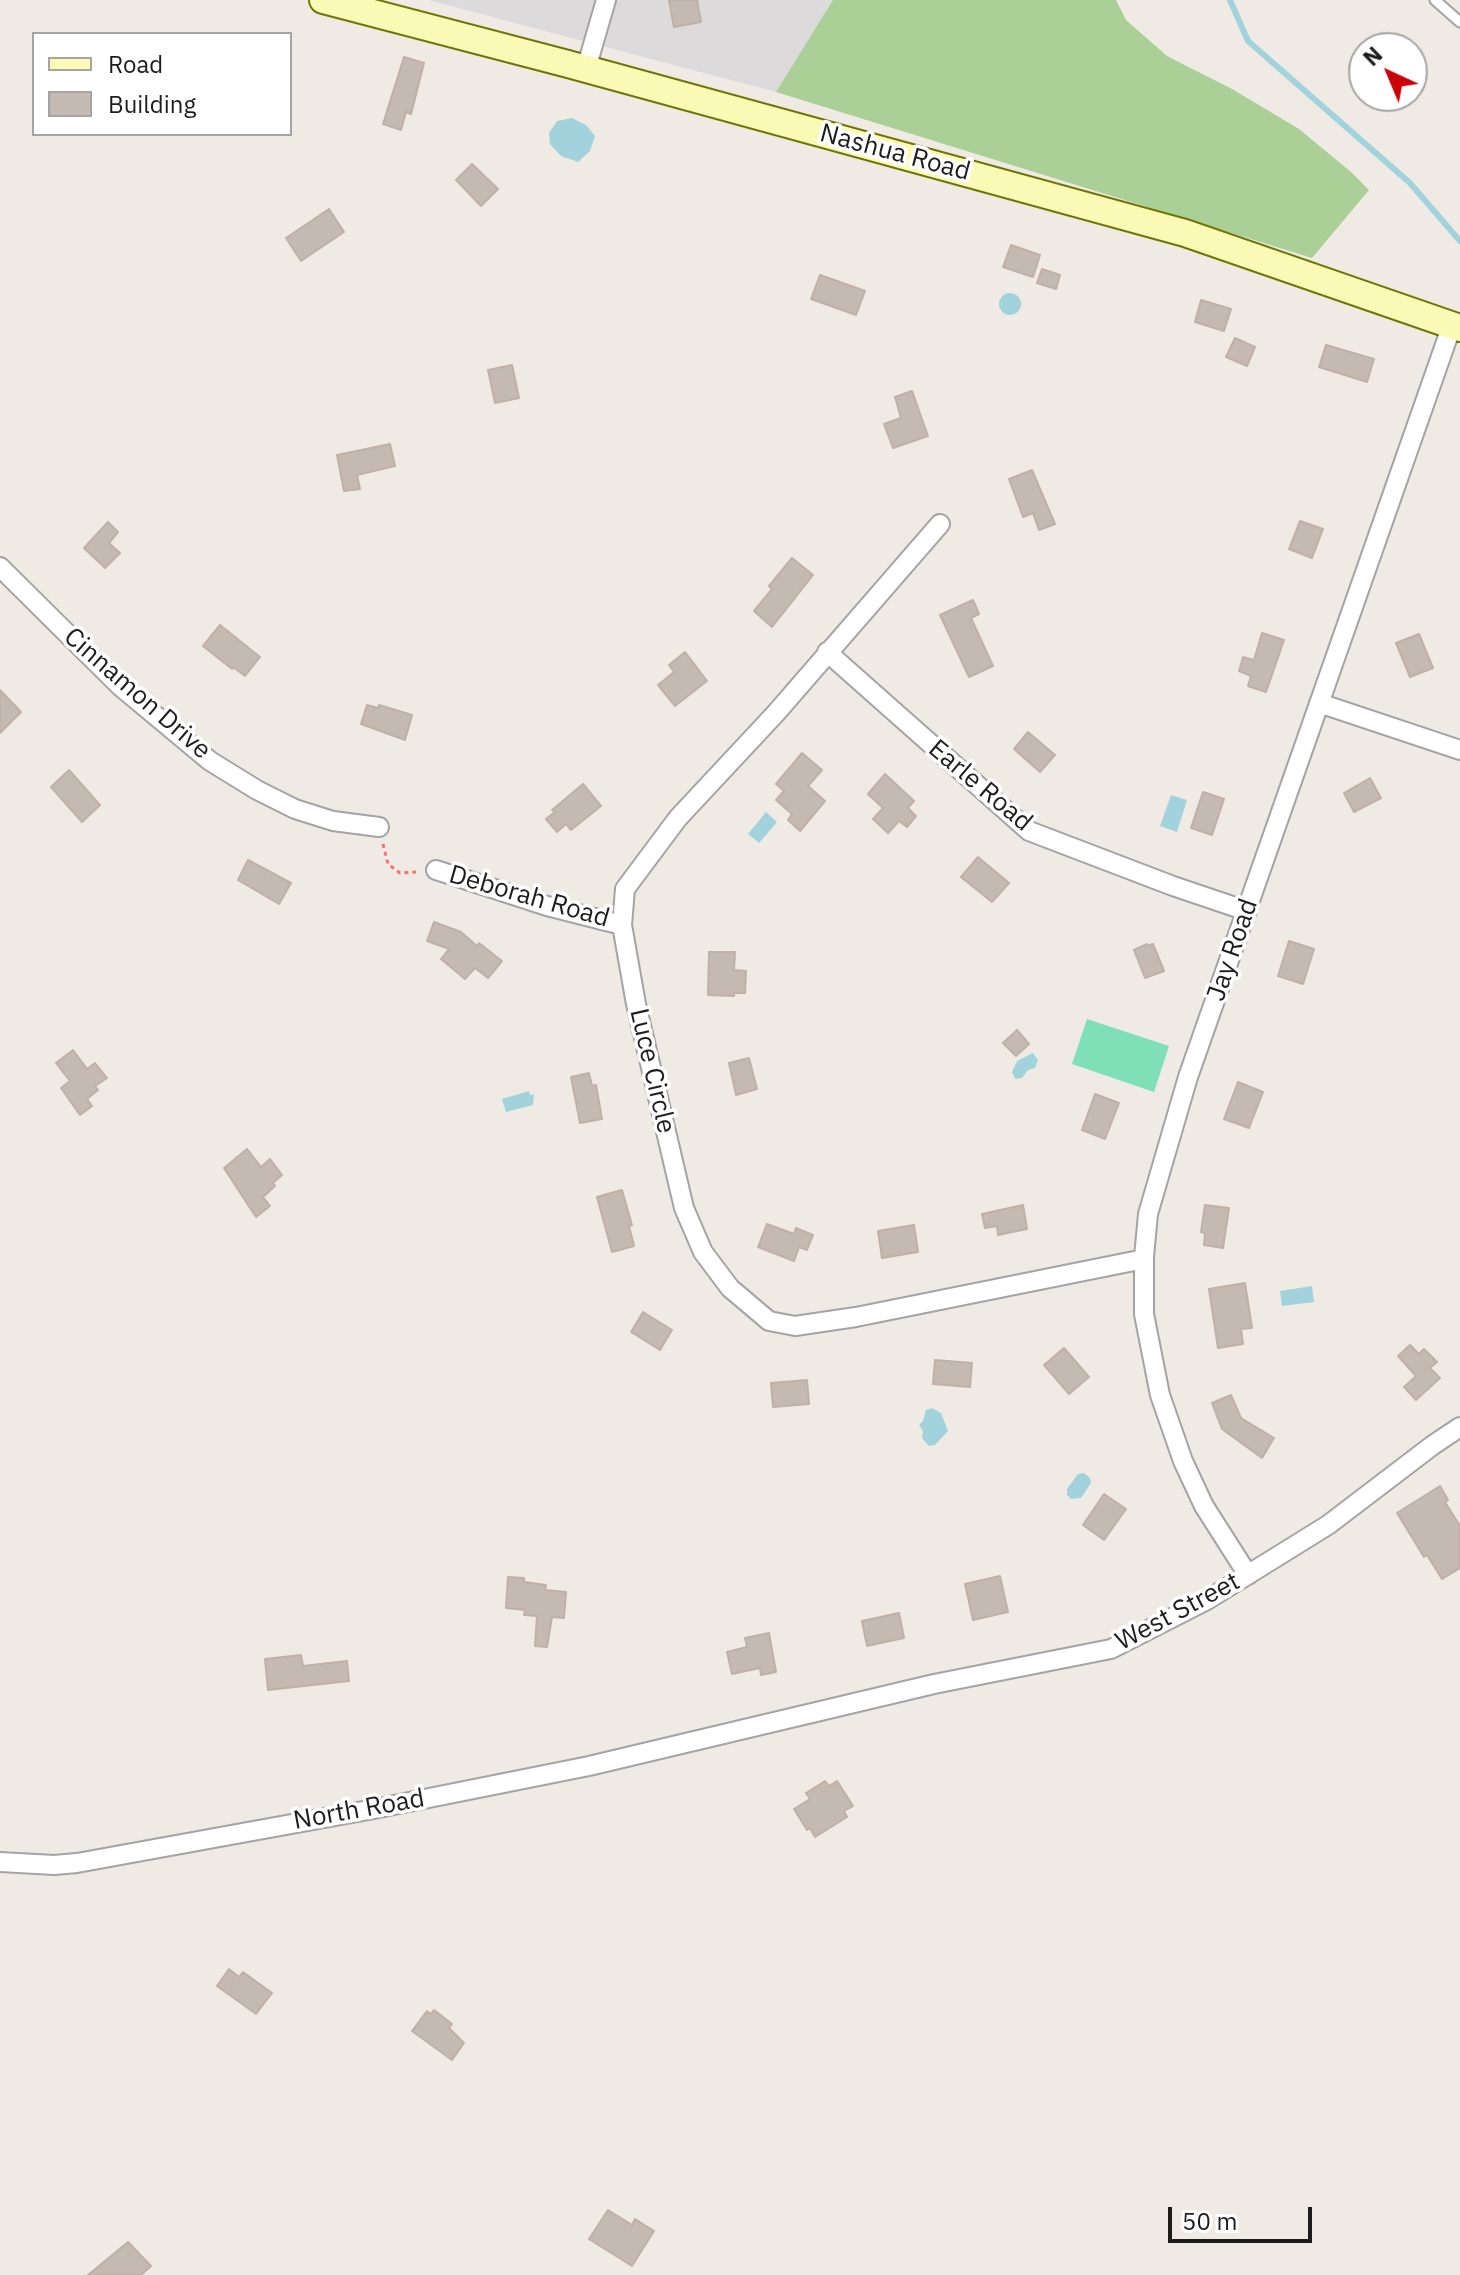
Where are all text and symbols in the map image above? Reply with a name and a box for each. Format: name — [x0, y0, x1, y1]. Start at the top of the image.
legend — [32, 32, 292, 136]
north arrow — [1348, 32, 1428, 112]
text: N — [1357, 40, 1388, 72]
text: Road — [108, 48, 163, 80]
text: Building — [108, 88, 196, 120]
street label: Nashua Road — [816, 118, 974, 188]
street label: Cinnamon Drive — [57, 622, 217, 766]
street label: Earle Road — [922, 734, 1038, 838]
street label: Deborah Road — [445, 859, 613, 935]
street label: Jay Road — [1201, 895, 1265, 1005]
street label: Luce Circle — [622, 1005, 682, 1137]
street label: West Street — [1111, 1566, 1245, 1658]
street label: North Road — [291, 1783, 427, 1837]
scale bar — [1172, 2191, 1316, 2241]
text: 50 m — [1182, 2205, 1237, 2237]

